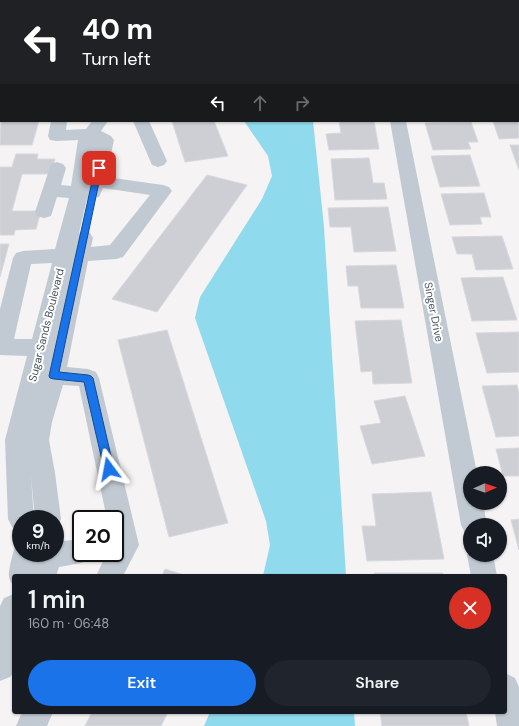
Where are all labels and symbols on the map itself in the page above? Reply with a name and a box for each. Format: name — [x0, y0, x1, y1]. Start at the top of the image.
pin — [82, 151, 116, 185]
street label: Sugar Sands Boulevard — [25, 267, 67, 383]
street label: Singer Drive — [421, 281, 447, 343]
position arrow — [88, 448, 130, 490]
north arrow — [463, 466, 507, 510]
speed limit sign: 20 — [72, 510, 124, 562]

